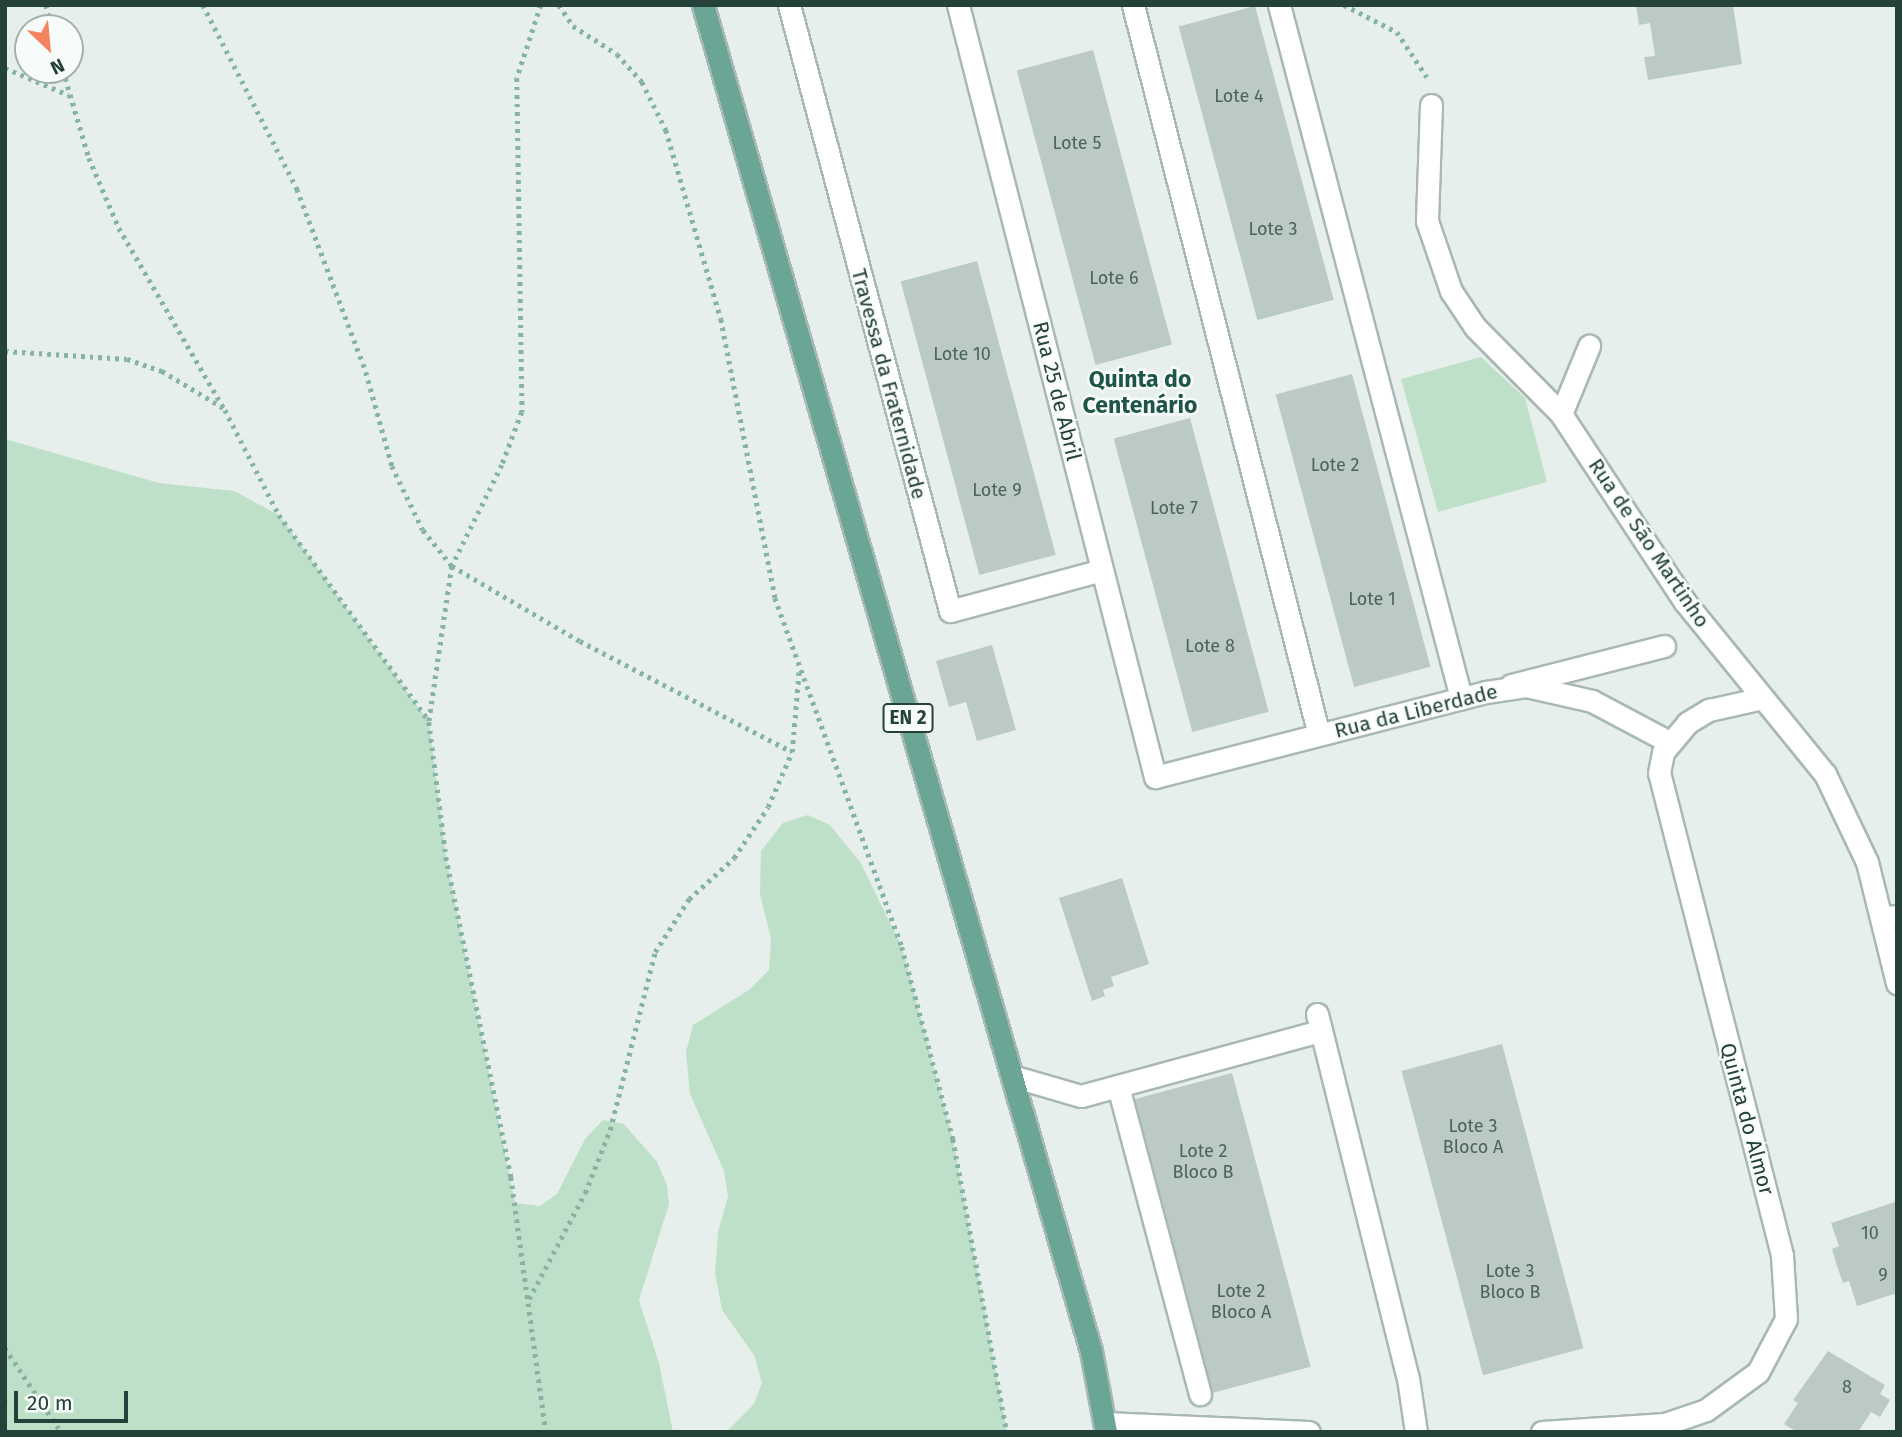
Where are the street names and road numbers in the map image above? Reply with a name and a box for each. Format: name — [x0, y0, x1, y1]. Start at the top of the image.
street label: Travessa da Fraternidade — [846, 266, 932, 502]
street label: Rua 25 de Abril — [1028, 319, 1086, 463]
street label: Rua de São Martinho — [1583, 454, 1715, 632]
street label: Rua da Liberdade — [1332, 679, 1500, 743]
road number: EN 2 — [882, 702, 934, 734]
street label: Quinta do Almor — [1715, 1040, 1779, 1198]

